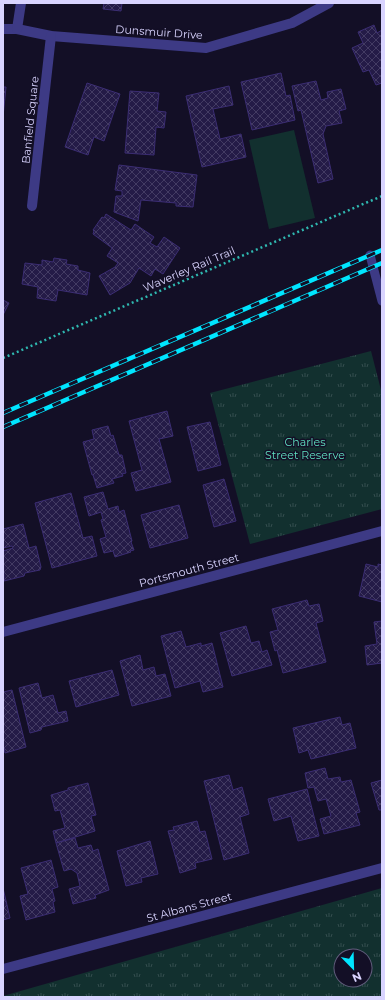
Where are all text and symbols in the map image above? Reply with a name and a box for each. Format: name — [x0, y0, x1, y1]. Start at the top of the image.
street label: Dunsmuir Drive — [115, 22, 203, 42]
street label: Banfield Square — [18, 75, 42, 164]
street label: Waverley Rail Trail — [141, 243, 237, 295]
park label: Charles Street Reserve — [265, 435, 345, 462]
street label: Portsmouth Street — [137, 550, 241, 590]
street label: St Albans Street — [145, 889, 234, 925]
north arrow — [333, 948, 373, 988]
text: N — [350, 969, 364, 985]

